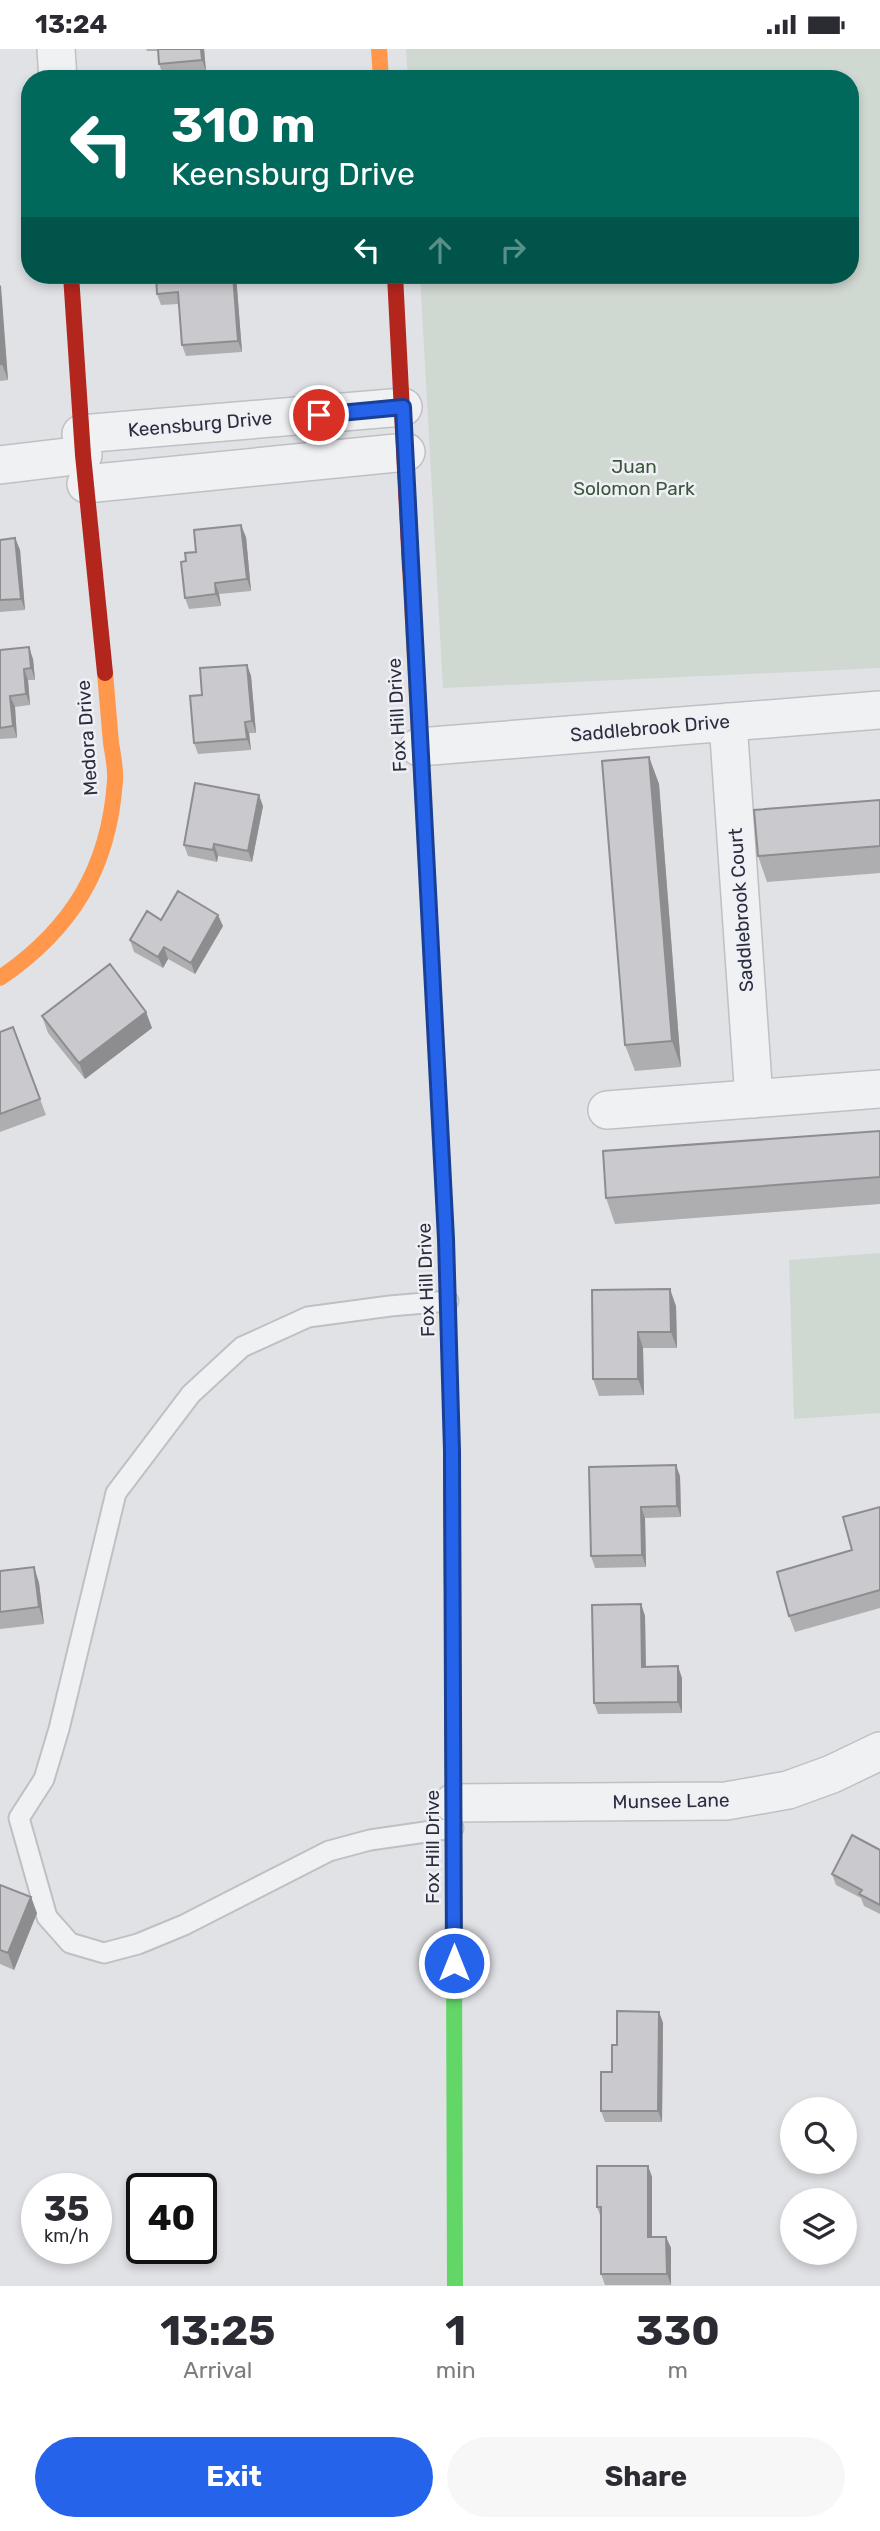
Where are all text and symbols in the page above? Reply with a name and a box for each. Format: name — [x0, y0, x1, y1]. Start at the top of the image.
text: 13:24 — [35, 9, 107, 40]
text: 310 m — [171, 96, 316, 154]
icon: left — [56, 98, 147, 189]
text: Keensburg Drive — [171, 155, 415, 193]
icon: left — [348, 231, 386, 269]
icon: ahead — [421, 231, 459, 269]
icon: right — [494, 231, 532, 269]
pin — [289, 385, 349, 445]
icon: arrive — [300, 396, 338, 434]
street label: Keensburg Drive — [127, 406, 273, 442]
park label: Juan Solomon Park — [573, 455, 695, 500]
street label: Fox Hill Drive — [383, 657, 411, 773]
street label: Medora Drive — [71, 679, 103, 797]
street label: Saddlebrook Drive — [569, 710, 731, 746]
street label: Saddlebrook Court — [724, 827, 758, 993]
street label: Fox Hill Drive — [413, 1223, 439, 1337]
street label: Munsee Lane — [612, 1788, 730, 1814]
street label: Fox Hill Drive — [421, 1790, 444, 1904]
position arrow — [417, 1926, 491, 2000]
map controls — [780, 2097, 857, 2265]
button: search — [780, 2097, 857, 2174]
speed limit sign: 40 — [126, 2173, 217, 2264]
text: 35 — [44, 2188, 89, 2230]
button: layers — [780, 2188, 857, 2265]
text: km/h — [44, 2225, 89, 2247]
text: 13:25 — [160, 2306, 275, 2356]
text: 1 — [445, 2306, 466, 2356]
text: 330 — [636, 2306, 720, 2356]
text: Arrival — [183, 2356, 252, 2384]
text: min — [436, 2356, 476, 2384]
text: m — [668, 2356, 688, 2384]
button: Exit — [35, 2437, 433, 2517]
button: Share — [447, 2437, 845, 2517]

